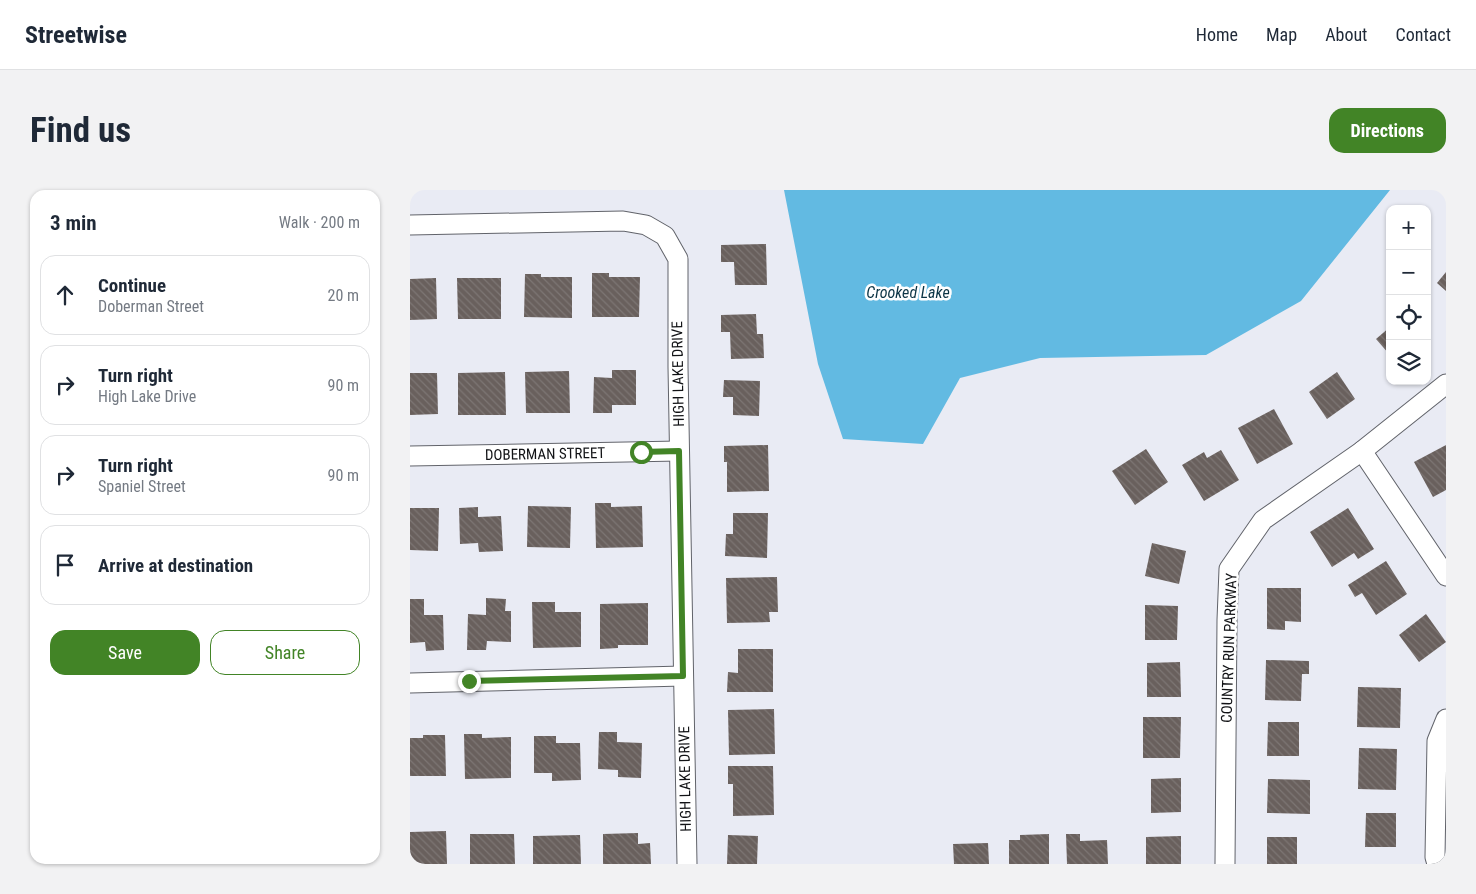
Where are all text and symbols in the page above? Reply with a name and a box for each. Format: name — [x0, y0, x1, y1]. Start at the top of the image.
text: Streetwise — [25, 21, 127, 49]
text: Home — [1196, 24, 1238, 45]
text: Map — [1266, 24, 1297, 45]
text: About — [1325, 24, 1367, 45]
text: Contact — [1395, 24, 1451, 45]
button: Directions — [1329, 108, 1446, 153]
text: Find us — [30, 110, 131, 151]
map controls — [1386, 205, 1431, 385]
button: + — [1386, 205, 1431, 250]
text: 3 min — [50, 211, 97, 235]
text: Walk · 200 m — [279, 213, 360, 232]
button: − — [1386, 250, 1431, 295]
text: Continue — [98, 274, 166, 297]
icon: ahead — [51, 281, 79, 309]
water label: Crooked Lake — [866, 283, 950, 302]
text: 20 m — [327, 286, 359, 305]
button: locate — [1386, 295, 1431, 340]
text: Doberman Street — [98, 297, 204, 316]
street label: HIGH LAKE DRIVE — [668, 321, 688, 427]
button: layers — [1386, 340, 1431, 385]
text: Turn right — [98, 364, 173, 387]
icon: right — [51, 371, 79, 399]
text: 90 m — [327, 376, 359, 395]
text: High Lake Drive — [98, 387, 196, 406]
route start — [630, 441, 653, 464]
street label: DOBERMAN STREET — [485, 444, 606, 464]
text: Turn right — [98, 454, 173, 477]
icon: right — [51, 461, 79, 489]
text: 90 m — [327, 466, 359, 485]
text: Spaniel Street — [98, 477, 186, 496]
icon: arrive — [51, 551, 79, 579]
text: Arrive at destination — [98, 554, 253, 577]
street label: COUNTRY RUN PARKWAY — [1217, 573, 1241, 723]
button: Save — [50, 630, 200, 675]
button: Share — [210, 630, 360, 675]
route end — [458, 670, 481, 693]
street label: HIGH LAKE DRIVE — [675, 726, 695, 832]

